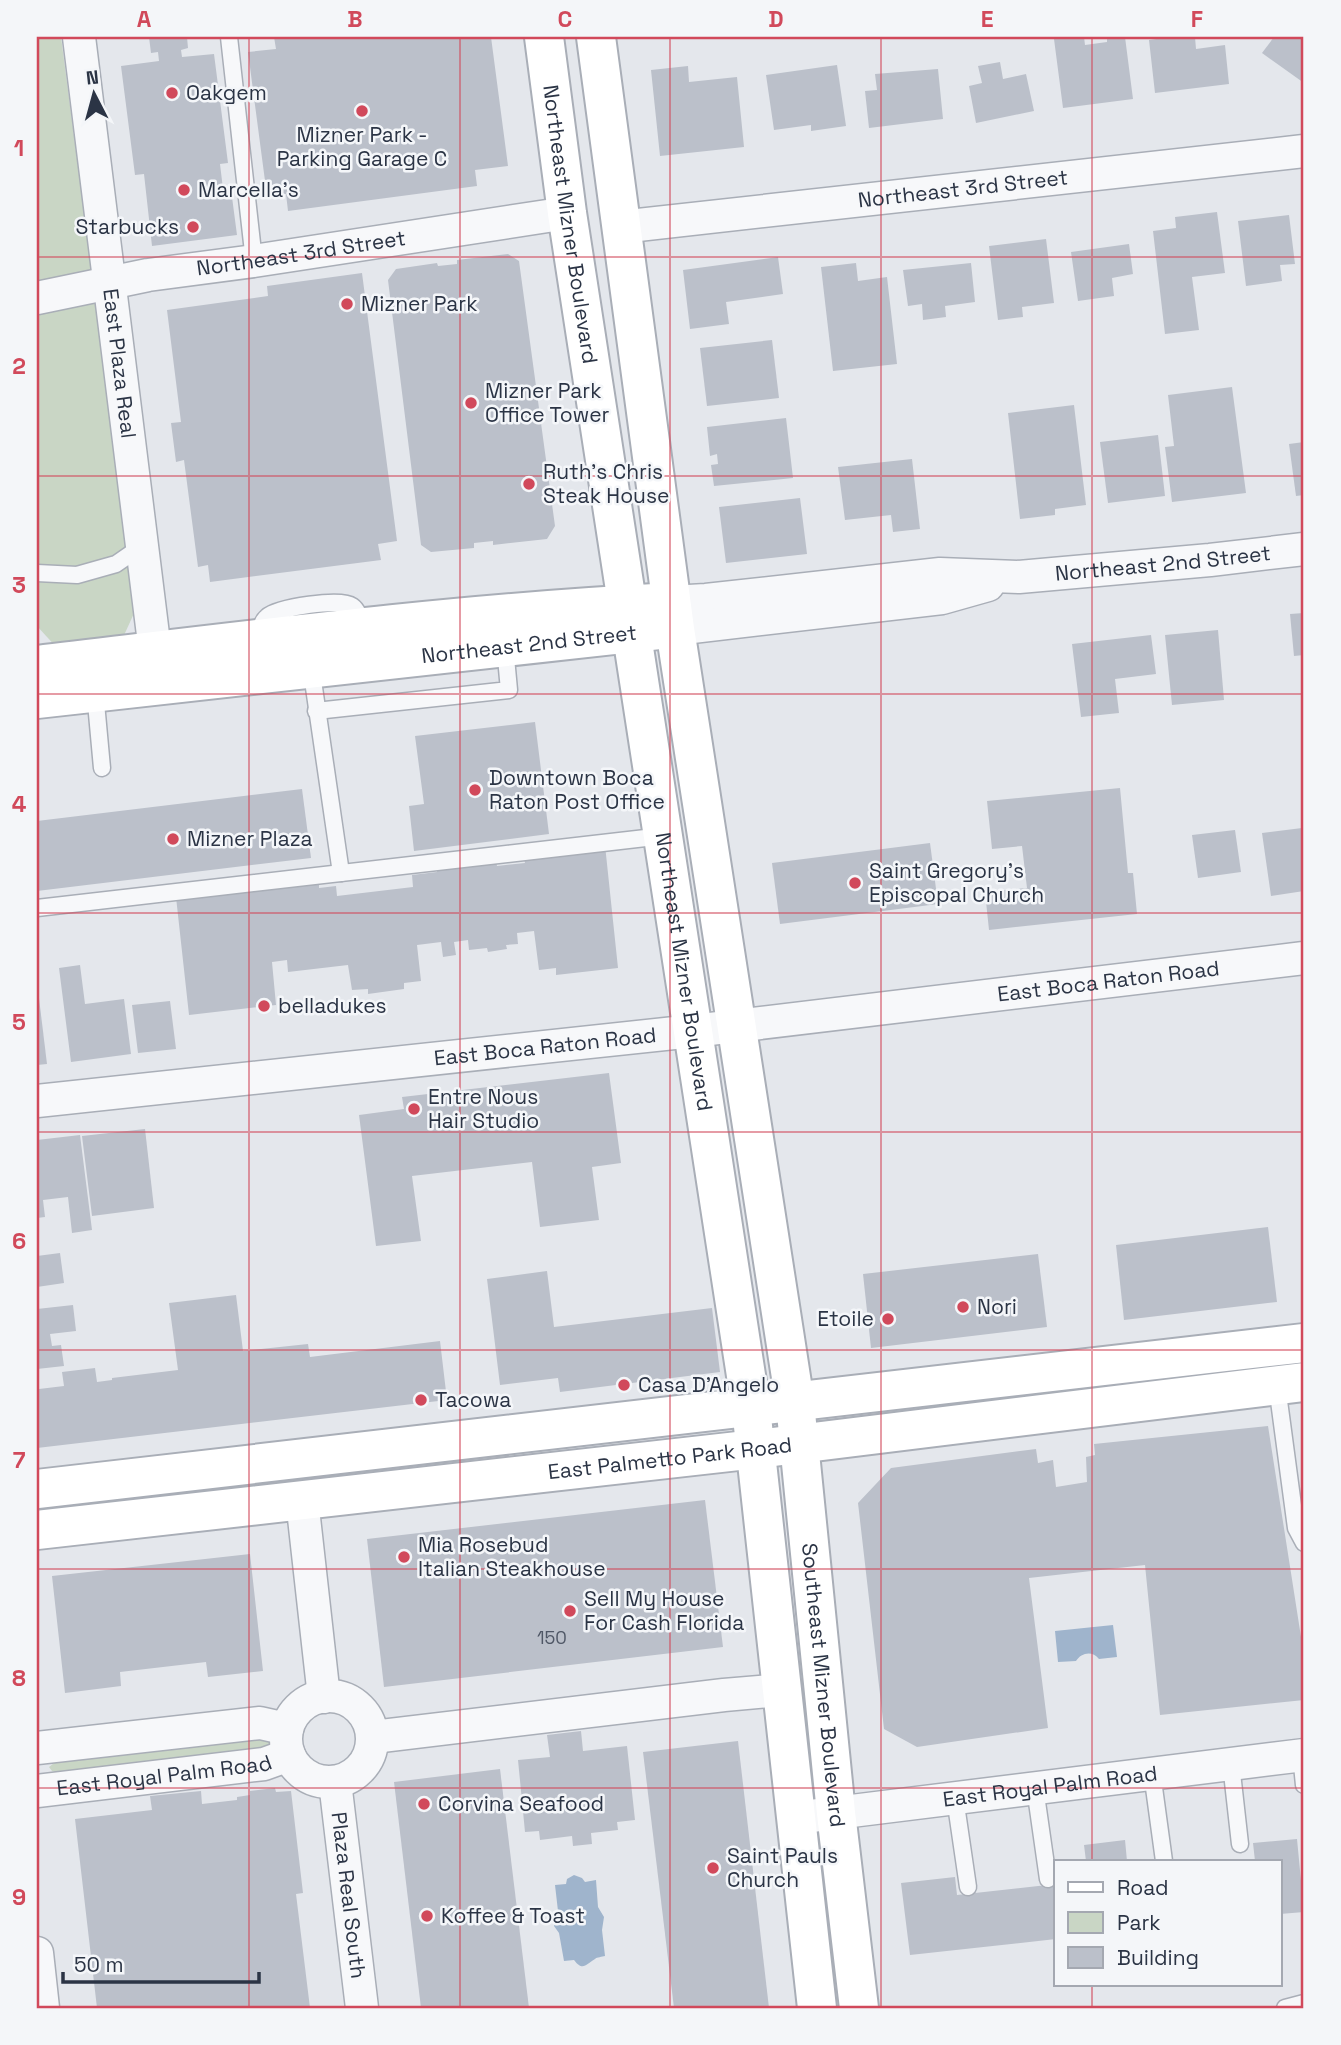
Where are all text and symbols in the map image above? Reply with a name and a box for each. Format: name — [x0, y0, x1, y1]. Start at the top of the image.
text: A — [137, 4, 152, 34]
text: B — [347, 4, 363, 34]
text: C — [558, 4, 572, 34]
text: D — [768, 4, 784, 34]
text: E — [981, 4, 993, 34]
text: F — [1191, 4, 1203, 34]
north arrow — [60, 60, 130, 130]
text: N — [85, 64, 100, 91]
place label: Oakgem — [186, 79, 267, 106]
street label: Northeast Mizner Boulevard — [537, 83, 604, 366]
marker: Oakgem — [164, 85, 180, 101]
marker: Mizner Park - Parking Garage C — [354, 103, 370, 119]
place label: Mizner Park - Parking Garage C — [277, 121, 447, 172]
text: 1 — [14, 133, 24, 163]
street label: Northeast 3rd Street — [856, 163, 1069, 213]
place label: Marcella's — [198, 176, 299, 203]
marker: Marcella's — [176, 182, 192, 198]
place label: Starbucks — [76, 213, 179, 240]
marker: Starbucks — [185, 219, 201, 235]
street label: Northeast 3rd Street — [195, 224, 407, 281]
street label: East Plaza Real — [97, 287, 143, 440]
place label: Mizner Park — [361, 290, 478, 317]
marker: Mizner Park — [339, 296, 355, 312]
text: 2 — [12, 351, 26, 381]
place label: Mizner Park Office Tower — [485, 377, 610, 428]
marker: Mizner Park Office Tower — [463, 395, 479, 411]
place label: Ruth's Chris Steak House — [543, 458, 669, 509]
marker: Ruth's Chris Steak House — [521, 476, 537, 492]
street label: Northeast 2nd Street — [1054, 539, 1272, 587]
text: 3 — [12, 570, 26, 600]
street label: Northeast 2nd Street — [420, 619, 638, 669]
place label: Downtown Boca Raton Post Office — [489, 764, 665, 815]
marker: Downtown Boca Raton Post Office — [467, 782, 483, 798]
text: 4 — [12, 789, 27, 819]
place label: Mizner Plaza — [187, 825, 313, 852]
street label: Northeast Mizner Boulevard — [650, 830, 719, 1113]
marker: Mizner Plaza — [165, 831, 181, 847]
place label: Saint Gregory's Episcopal Church — [869, 857, 1044, 908]
marker: Saint Gregory's Episcopal Church — [847, 875, 863, 891]
street label: East Boca Raton Road — [996, 954, 1221, 1008]
place label: belladukes — [278, 992, 387, 1019]
marker: belladukes — [256, 998, 272, 1014]
text: 5 — [12, 1007, 26, 1037]
street label: East Boca Raton Road — [433, 1021, 658, 1072]
place label: Entre Nous Hair Studio — [428, 1083, 539, 1134]
marker: Entre Nous Hair Studio — [406, 1101, 422, 1117]
text: 6 — [12, 1226, 26, 1256]
place label: Nori — [977, 1293, 1017, 1320]
marker: Nori — [955, 1299, 971, 1315]
place label: Etoile — [817, 1305, 874, 1332]
marker: Etoile — [880, 1311, 896, 1327]
place label: Casa D'Angelo — [638, 1371, 779, 1398]
marker: Casa D'Angelo — [616, 1377, 632, 1393]
place label: Tacowa — [435, 1386, 511, 1413]
marker: Tacowa — [413, 1392, 429, 1408]
street label: East Palmetto Park Road — [547, 1431, 793, 1485]
text: 7 — [13, 1445, 26, 1475]
place label: Mia Rosebud Italian Steakhouse — [418, 1531, 606, 1582]
street label: Southeast Mizner Boulevard — [796, 1542, 852, 1829]
marker: Mia Rosebud Italian Steakhouse — [396, 1549, 412, 1565]
place label: Sell My House For Cash Florida — [584, 1585, 744, 1636]
marker: Sell My House For Cash Florida — [562, 1603, 578, 1619]
house number: 150 — [537, 1626, 567, 1649]
text: 8 — [12, 1663, 26, 1693]
street label: East Royal Palm Road — [55, 1748, 275, 1802]
street label: East Royal Palm Road — [941, 1759, 1159, 1813]
place label: Corvina Seafood — [438, 1790, 604, 1817]
marker: Corvina Seafood — [416, 1796, 432, 1812]
street label: Plaza Real South — [326, 1810, 372, 1980]
place label: Saint Pauls Church — [727, 1842, 838, 1893]
marker: Saint Pauls Church — [705, 1860, 721, 1876]
legend — [1054, 1860, 1282, 1986]
text: Road — [1117, 1874, 1169, 1901]
text: 9 — [12, 1882, 26, 1912]
place label: Koffee & Toast — [441, 1902, 585, 1929]
marker: Koffee & Toast — [419, 1908, 435, 1924]
text: Park — [1117, 1909, 1161, 1936]
scale bar — [63, 1940, 259, 1984]
text: Building — [1117, 1944, 1199, 1971]
text: 50 m — [74, 1951, 124, 1978]

